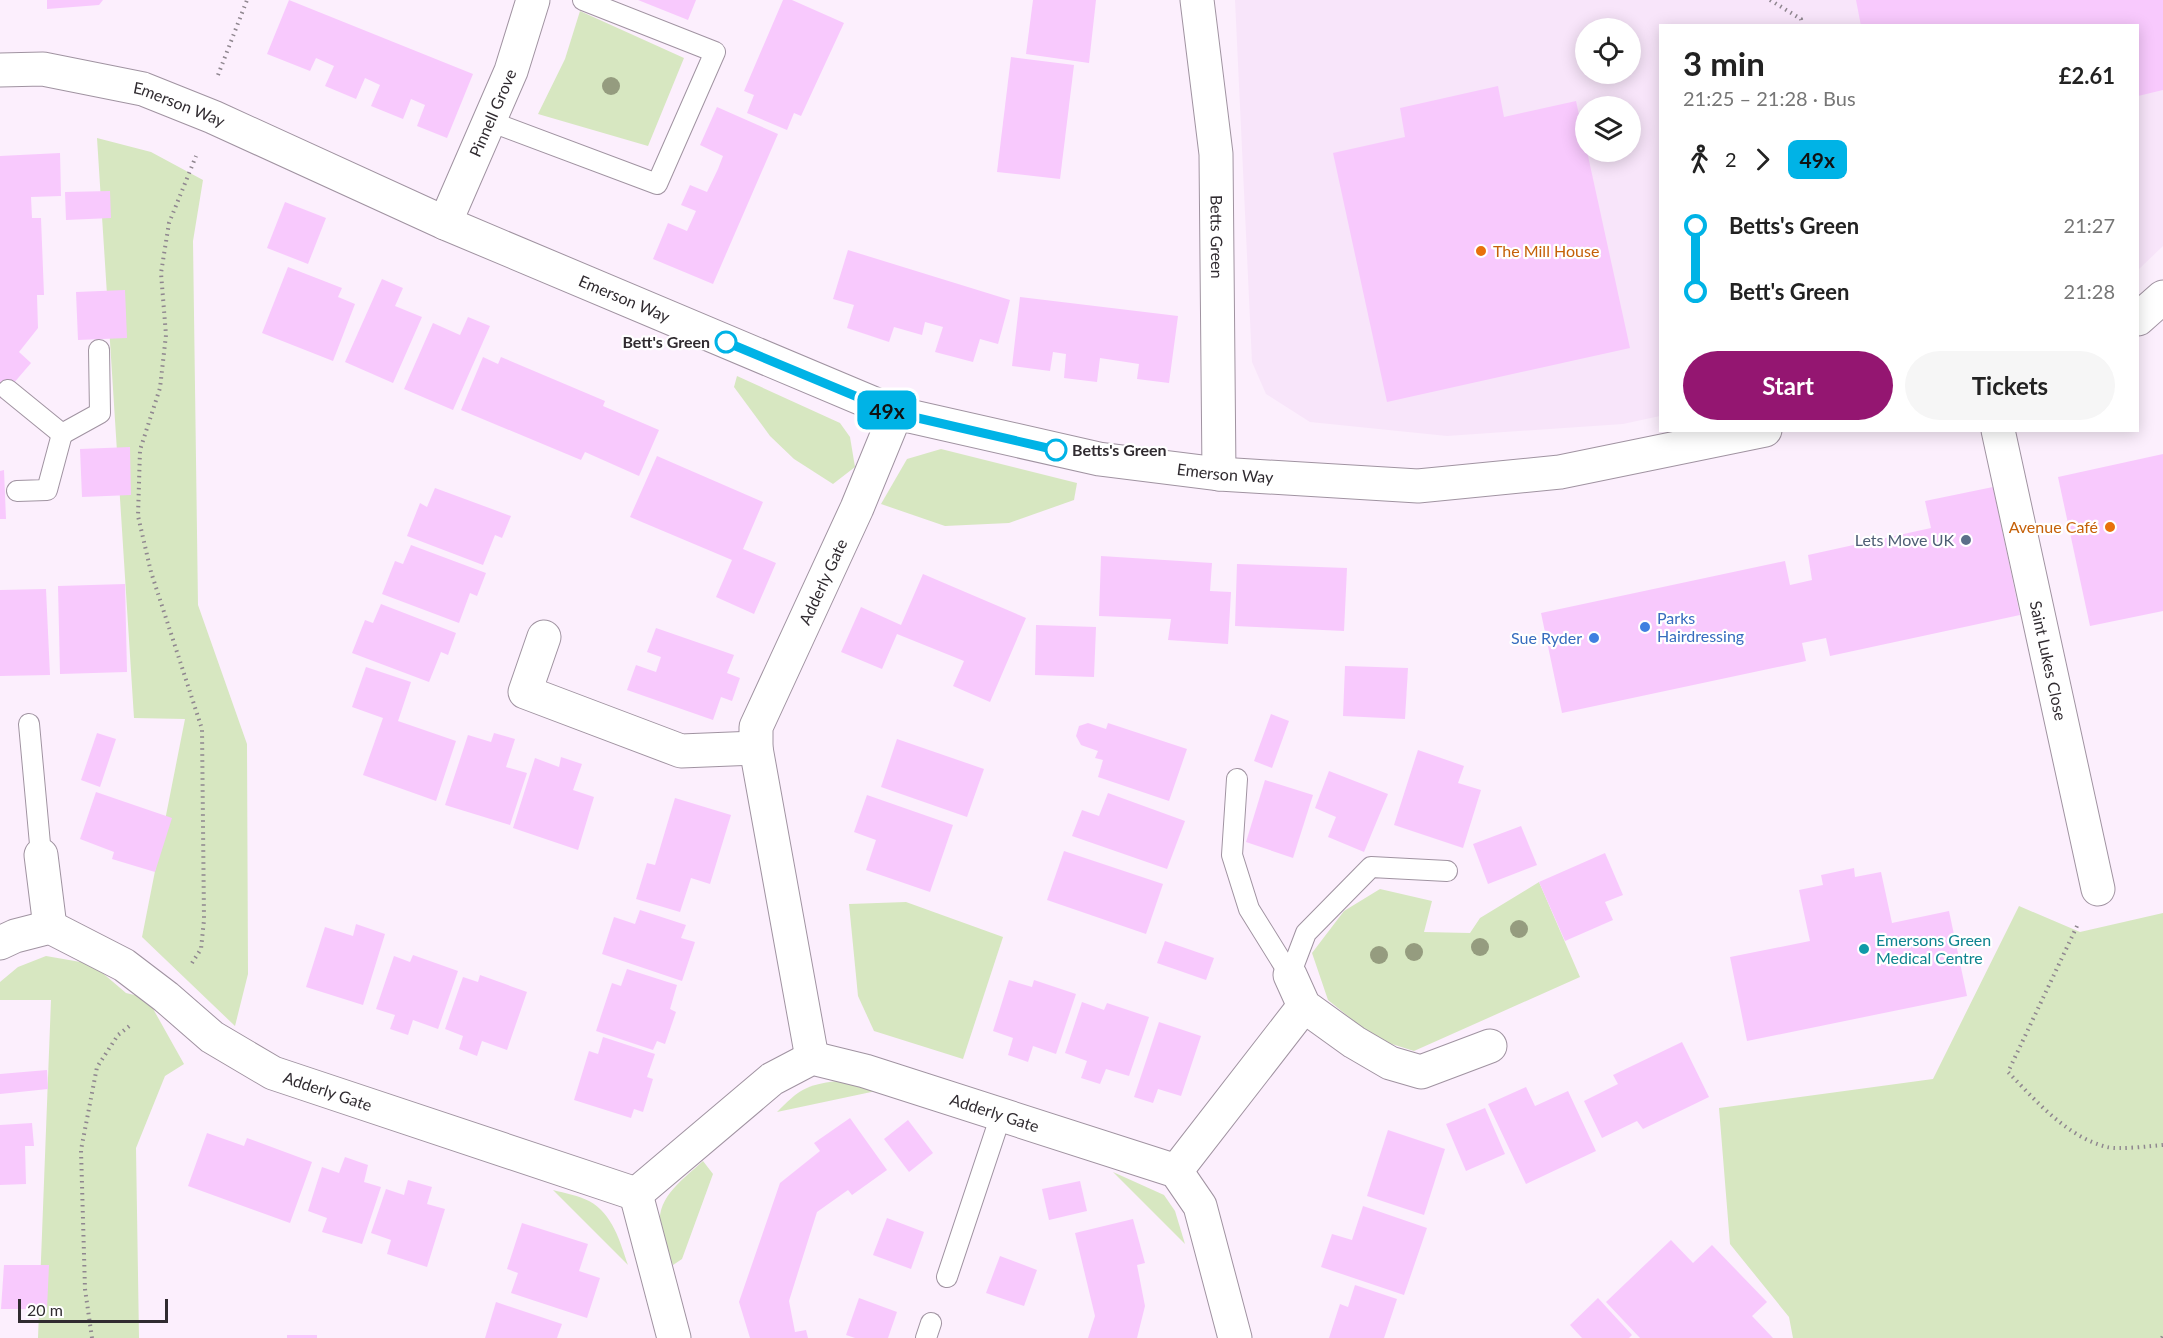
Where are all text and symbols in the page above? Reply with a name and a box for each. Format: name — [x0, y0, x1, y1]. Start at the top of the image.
map controls — [1575, 18, 1641, 162]
button: locate — [1575, 18, 1641, 84]
text: 3 min — [1683, 43, 1765, 83]
text: £2.61 — [2059, 62, 2115, 89]
street label: Pinnell Grove — [465, 66, 520, 160]
street label: Emerson Way — [132, 77, 229, 131]
text: 21:25 – 21:28 · Bus — [1683, 86, 1856, 110]
button: layers — [1575, 96, 1641, 162]
icon: walk — [1683, 143, 1716, 176]
icon: forward — [1746, 143, 1779, 176]
text: 2 — [1725, 147, 1737, 171]
text: 49x — [1800, 147, 1835, 172]
street label: Betts Green — [1207, 195, 1227, 279]
text: Betts's Green — [1729, 212, 1859, 239]
text: 21:27 — [2064, 213, 2115, 237]
place label: The Mill House — [1493, 241, 1599, 260]
marker: The Mill House — [1474, 244, 1488, 258]
street label: Emerson Way — [576, 270, 674, 326]
text: Bett's Green — [1729, 278, 1849, 305]
text: 21:28 — [2064, 279, 2115, 303]
marker: Bett's Green — [715, 331, 737, 353]
place label: Bett's Green — [622, 332, 710, 351]
button: Start — [1683, 351, 1893, 420]
button: Tickets — [1905, 351, 2115, 420]
line badge: 49x — [852, 390, 922, 430]
text: 49x — [869, 398, 905, 423]
marker: Betts's Green — [1045, 439, 1067, 461]
place label: Betts's Green — [1072, 440, 1167, 459]
street label: Emerson Way — [1176, 459, 1275, 486]
place label: Avenue Café — [2009, 517, 2098, 536]
marker: Avenue Café — [2103, 520, 2117, 534]
place label: Lets Move UK — [1855, 530, 1954, 549]
marker: Lets Move UK — [1959, 533, 1973, 547]
street label: Adderly Gate — [795, 536, 850, 627]
street label: Saint Lukes Close — [2026, 599, 2071, 722]
place label: Parks Hairdressing — [1657, 608, 1744, 645]
marker: Parks Hairdressing — [1638, 620, 1652, 634]
place label: Sue Ryder — [1511, 628, 1582, 647]
marker: Sue Ryder — [1587, 631, 1601, 645]
place label: Emersons Green Medical Centre — [1876, 930, 1991, 967]
marker: Emersons Green Medical Centre — [1857, 942, 1871, 956]
street label: Adderly Gate — [281, 1067, 375, 1114]
street label: Adderly Gate — [948, 1089, 1042, 1135]
scale bar — [18, 1296, 168, 1324]
text: 20 m — [27, 1300, 63, 1319]

